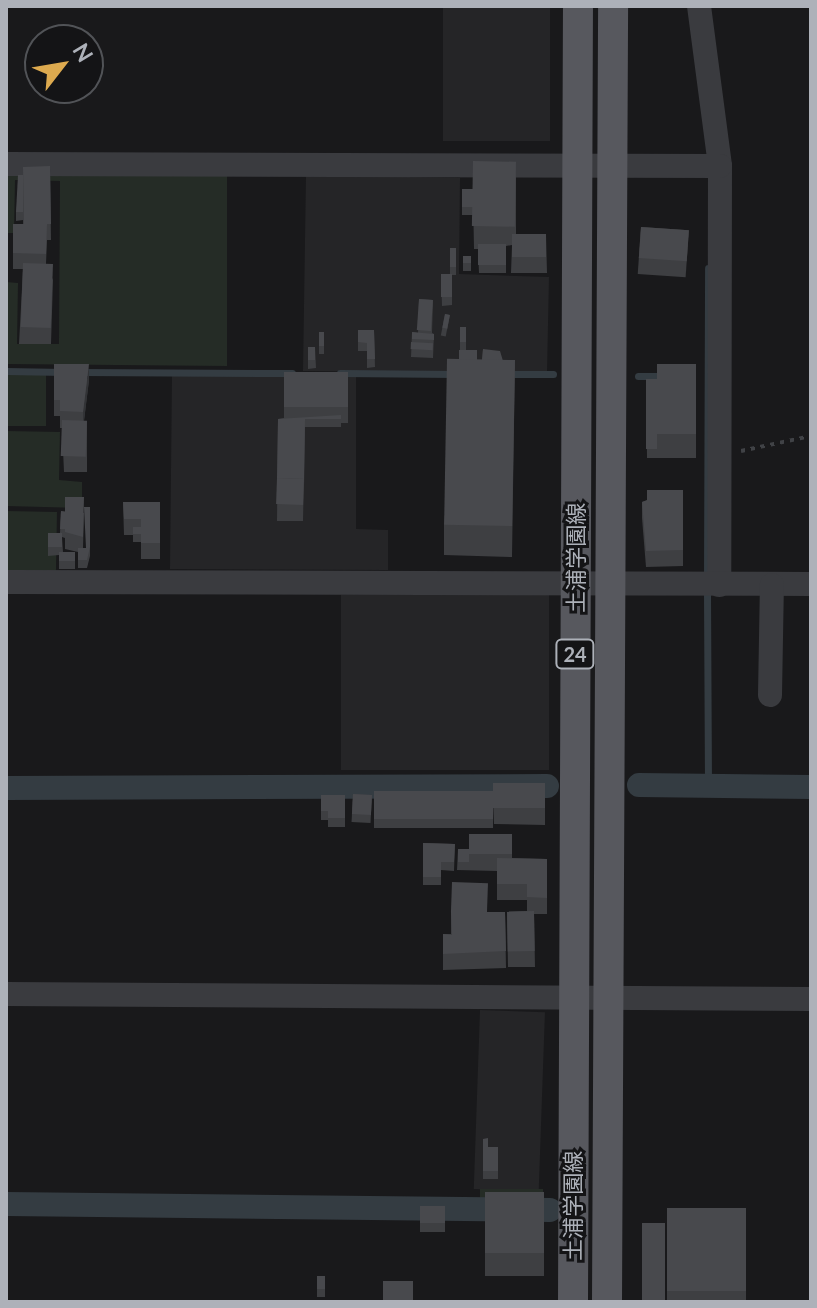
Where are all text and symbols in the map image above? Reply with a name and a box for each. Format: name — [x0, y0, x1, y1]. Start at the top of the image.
north arrow — [24, 24, 104, 104]
text: N — [67, 38, 99, 67]
street label: 土浦学園線 — [563, 503, 589, 613]
road number: 24 — [555, 638, 595, 670]
street label: 土浦学園線 — [560, 1151, 586, 1261]

